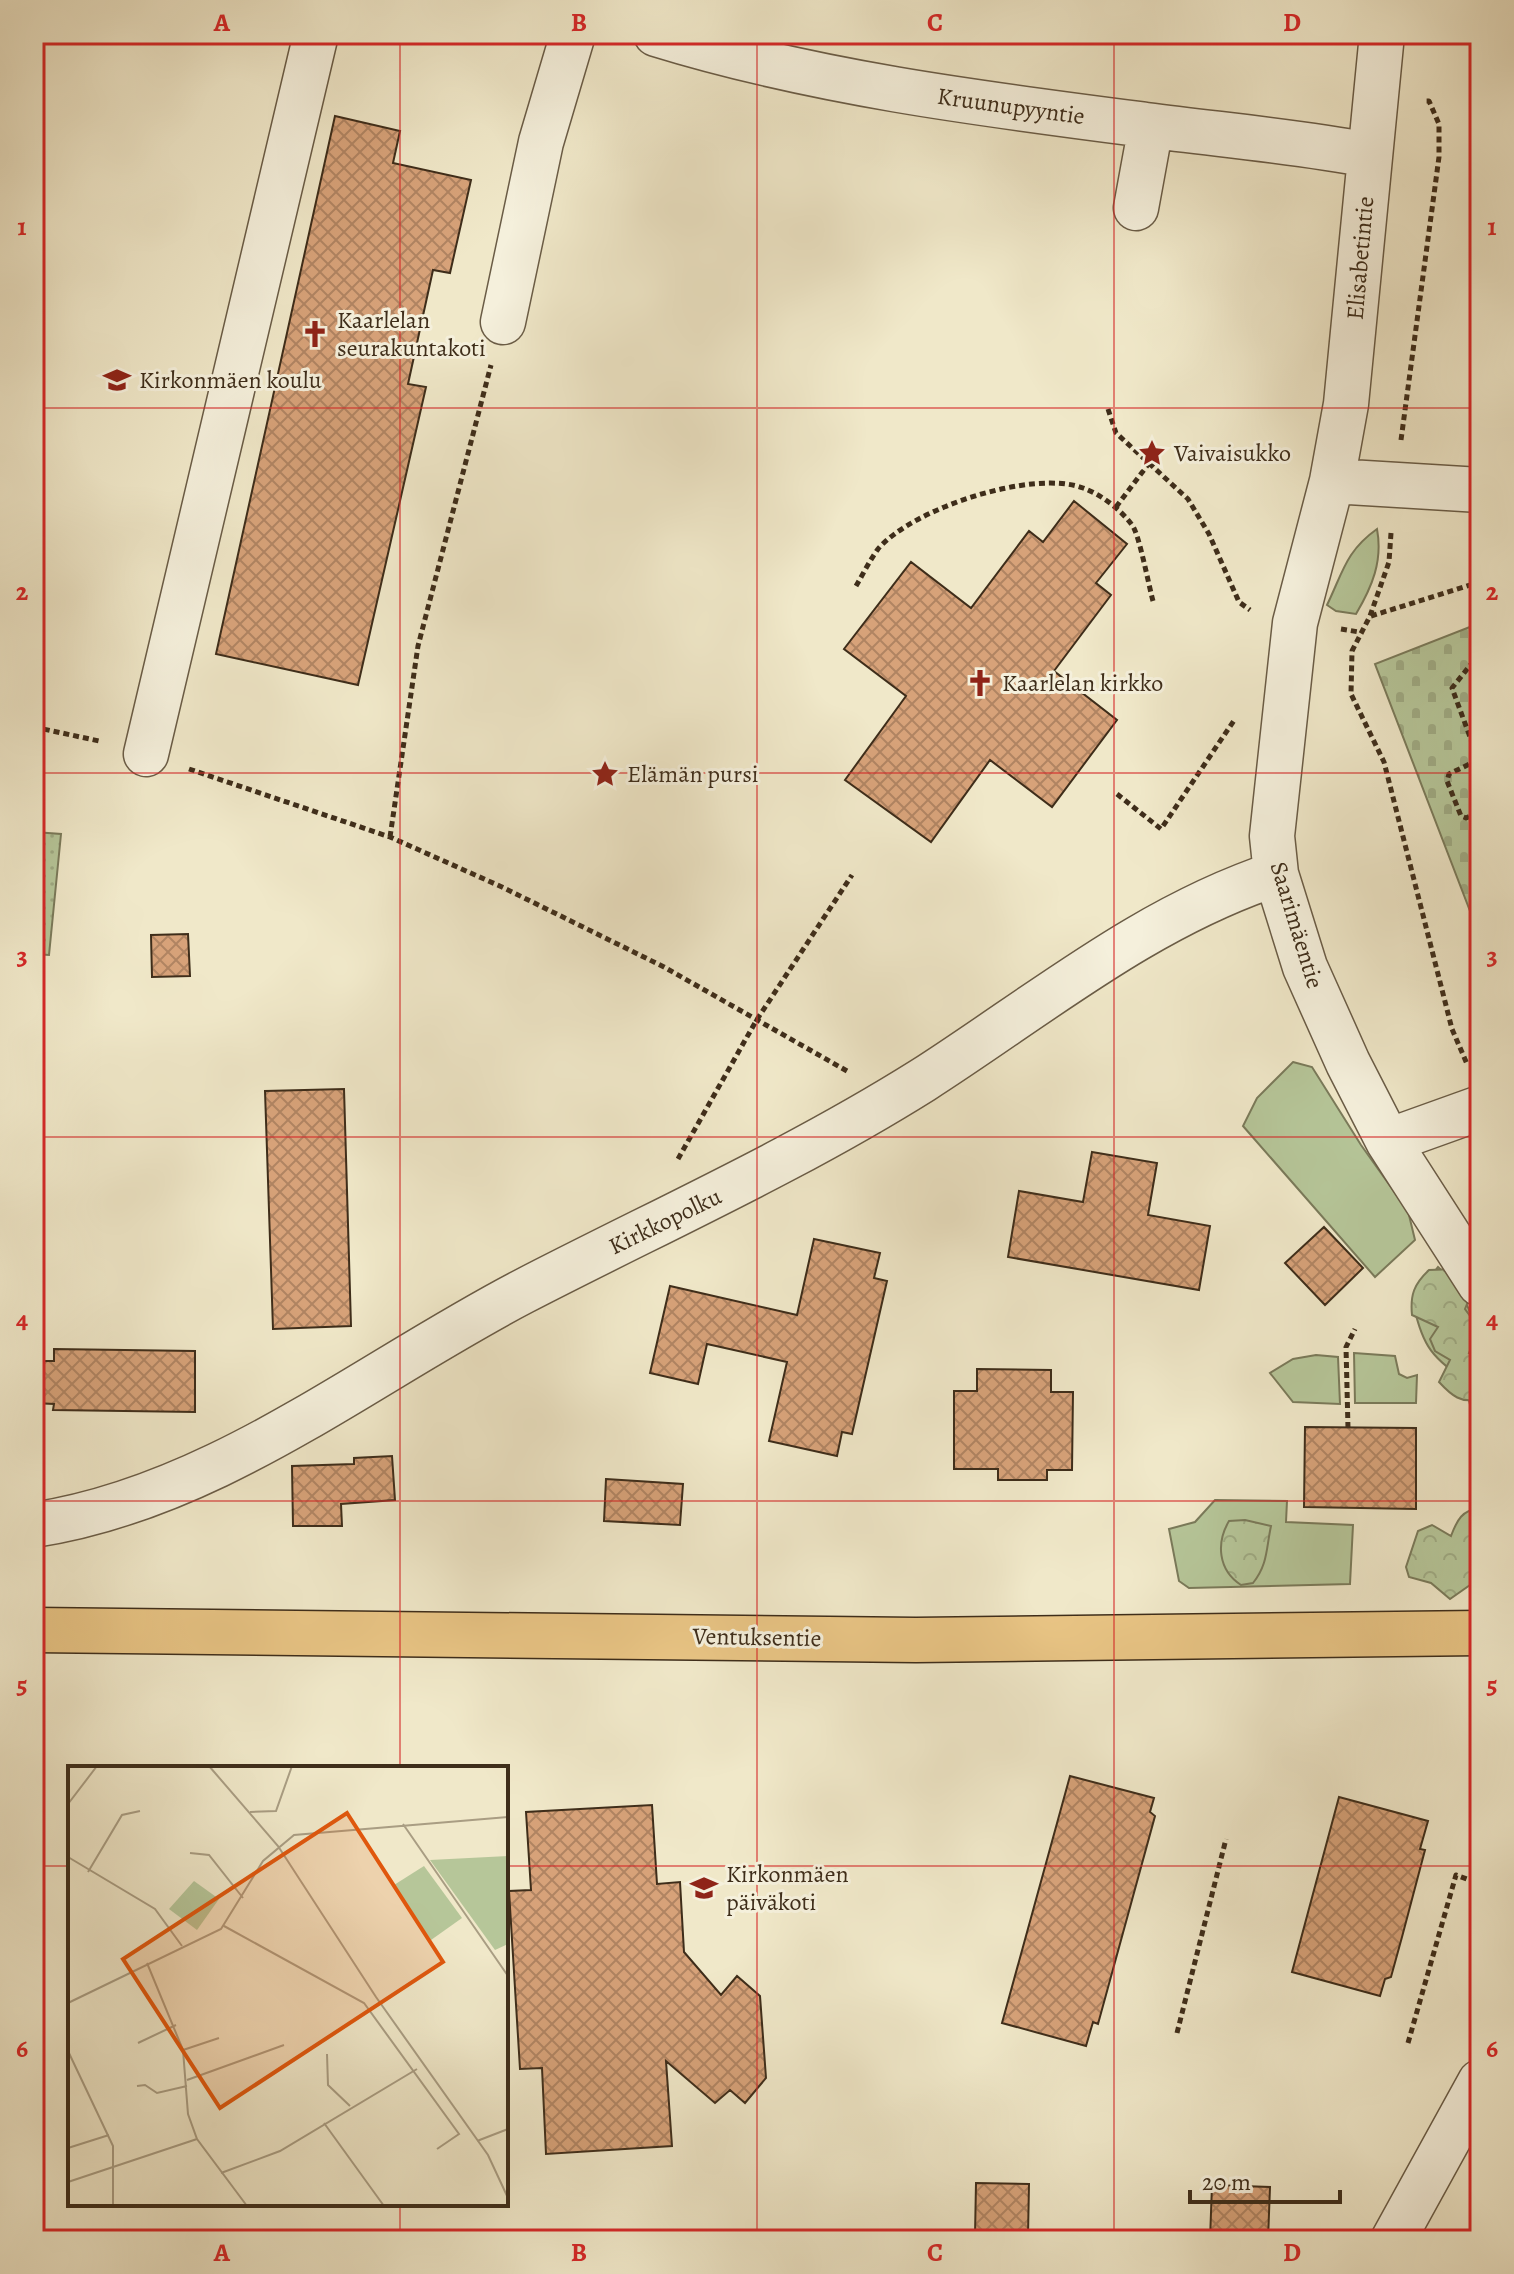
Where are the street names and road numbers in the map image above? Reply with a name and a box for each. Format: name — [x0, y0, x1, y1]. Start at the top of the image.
street label: Kruunupyyntie — [935, 80, 1087, 132]
street label: Elisabetintie — [1339, 195, 1381, 321]
street label: Saarimäentie — [1263, 858, 1331, 992]
street label: Kirkkopolku — [603, 1180, 727, 1262]
street label: Ventuksentie — [691, 1620, 822, 1654]

